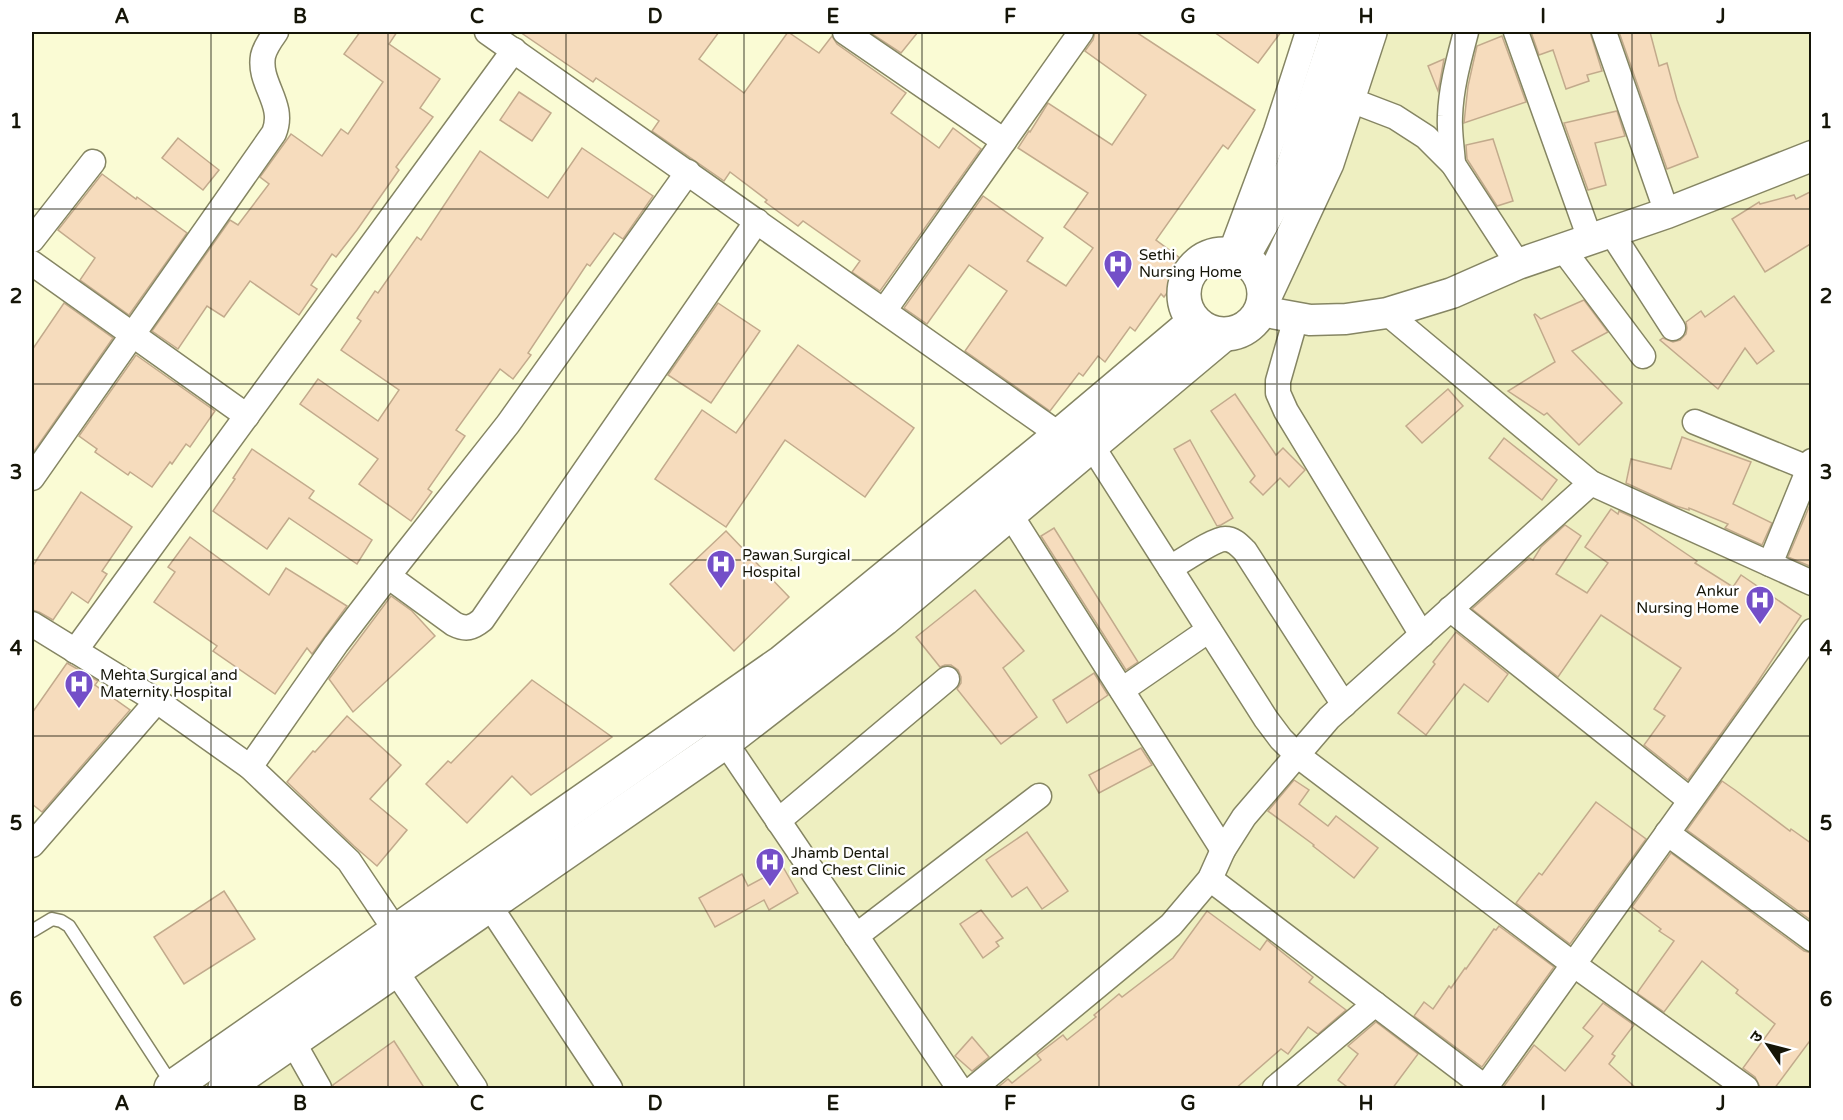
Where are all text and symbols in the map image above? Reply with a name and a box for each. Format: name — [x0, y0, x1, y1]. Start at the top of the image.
text: A — [115, 5, 130, 29]
text: B — [293, 5, 307, 29]
text: C — [470, 5, 484, 29]
text: D — [647, 5, 663, 29]
text: E — [827, 5, 840, 29]
text: F — [1004, 5, 1016, 29]
text: G — [1180, 5, 1196, 29]
text: H — [1358, 5, 1374, 29]
text: I — [1540, 5, 1546, 29]
text: J — [1715, 5, 1726, 29]
text: 1 — [10, 110, 22, 134]
text: 1 — [1820, 110, 1832, 134]
place label: Sethi Nursing Home — [1139, 246, 1242, 281]
hospital icon: Sethi Nursing Home — [1102, 248, 1134, 290]
text: 2 — [10, 285, 22, 309]
text: 2 — [1820, 285, 1832, 309]
text: 3 — [10, 461, 22, 485]
text: 3 — [1820, 461, 1832, 485]
place label: Pawan Surgical Hospital — [742, 546, 850, 581]
hospital icon: Pawan Surgical Hospital — [705, 548, 737, 590]
place label: Ankur Nursing Home — [1636, 582, 1739, 617]
hospital icon: Ankur Nursing Home — [1744, 584, 1776, 626]
text: 4 — [10, 637, 23, 661]
text: 4 — [1820, 637, 1833, 661]
place label: Mehta Surgical and Maternity Hospital — [100, 666, 238, 701]
hospital icon: Mehta Surgical and Maternity Hospital — [63, 668, 95, 710]
text: 5 — [10, 812, 22, 836]
text: 5 — [1820, 812, 1832, 836]
place label: Jhamb Dental and Chest Clinic — [791, 844, 906, 879]
hospital icon: Jhamb Dental and Chest Clinic — [754, 846, 786, 888]
text: 6 — [10, 988, 22, 1012]
text: 6 — [1820, 988, 1832, 1012]
north arrow — [1738, 1015, 1798, 1075]
text: उ — [1746, 1027, 1768, 1047]
text: A — [115, 1092, 130, 1116]
text: B — [293, 1092, 307, 1116]
text: C — [470, 1092, 484, 1116]
text: D — [647, 1092, 663, 1116]
text: E — [827, 1092, 840, 1116]
text: F — [1004, 1092, 1016, 1116]
text: G — [1180, 1092, 1196, 1116]
text: H — [1358, 1092, 1374, 1116]
text: I — [1540, 1092, 1546, 1116]
text: J — [1715, 1092, 1726, 1116]

